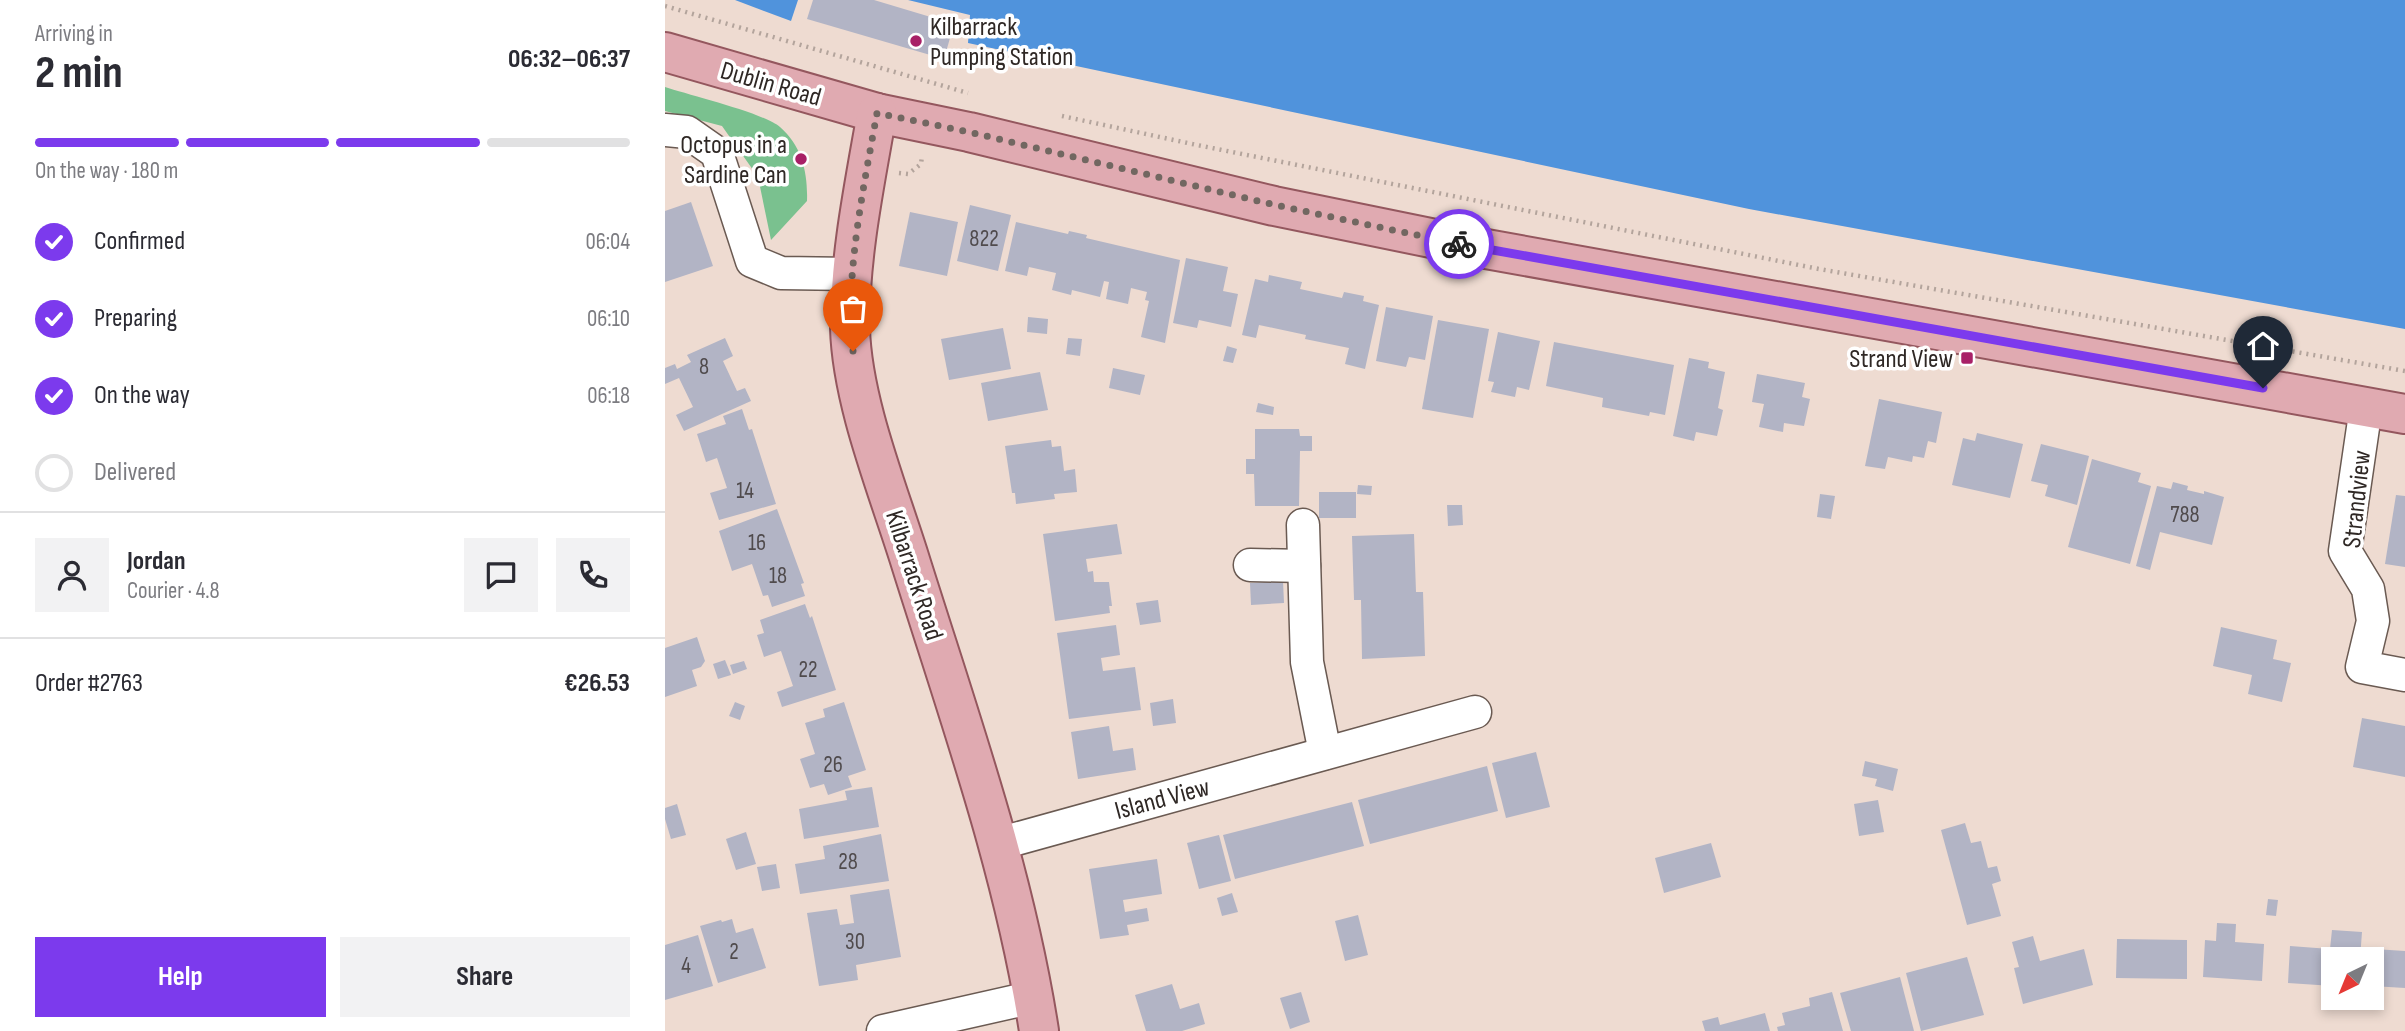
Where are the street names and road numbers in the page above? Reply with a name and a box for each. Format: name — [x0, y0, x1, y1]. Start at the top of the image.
street label: Dublin Road — [717, 55, 824, 114]
street label: Strandview — [2337, 448, 2378, 549]
street label: Kilbarrack Road — [878, 507, 949, 644]
street label: Island View — [1112, 772, 1214, 827]

